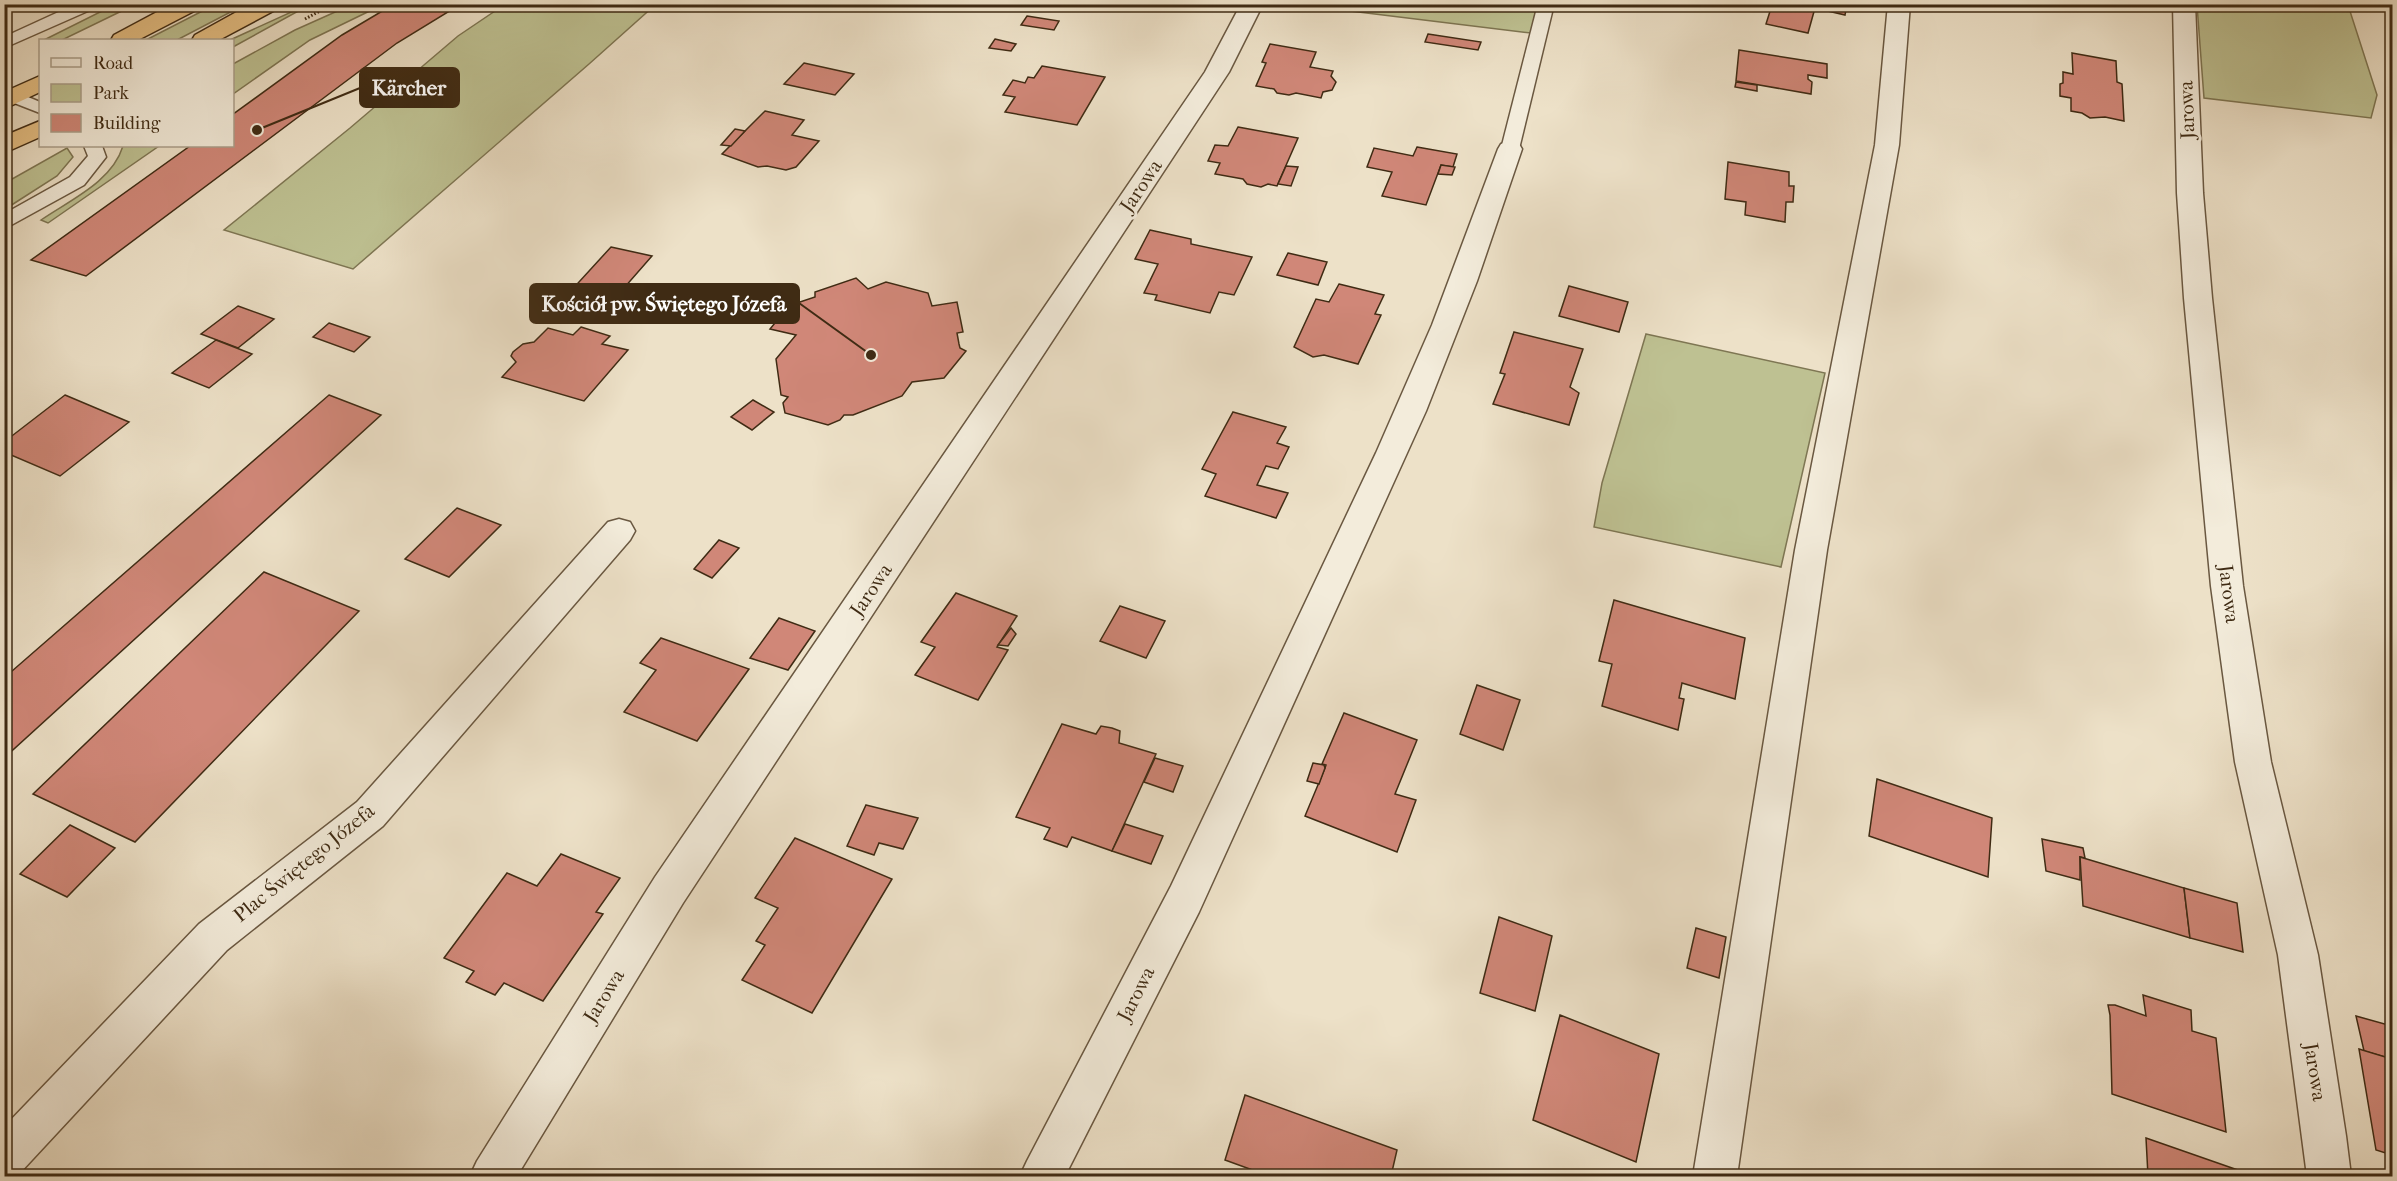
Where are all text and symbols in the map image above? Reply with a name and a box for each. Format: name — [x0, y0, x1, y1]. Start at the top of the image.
legend — [39, 39, 234, 147]
text: Road — [93, 53, 133, 74]
callout: Kärcher — [360, 68, 459, 107]
text: Kärcher — [372, 76, 447, 100]
street label: Jarowa — [2174, 80, 2200, 142]
text: Park — [93, 83, 130, 104]
text: Building — [93, 113, 161, 134]
street label: Jarowa — [1114, 155, 1167, 218]
callout: Kościół pw. Świętego Józefa — [530, 284, 799, 323]
text: Kościół pw. Świętego Józefa — [542, 291, 788, 317]
street label: Jarowa — [844, 559, 897, 622]
street label: Jarowa — [2214, 562, 2244, 625]
street label: Plac Świętego Józefa — [228, 798, 380, 927]
street label: Jarowa — [1112, 962, 1160, 1027]
street label: Jarowa — [578, 965, 630, 1029]
street label: Jarowa — [2299, 1039, 2331, 1103]

